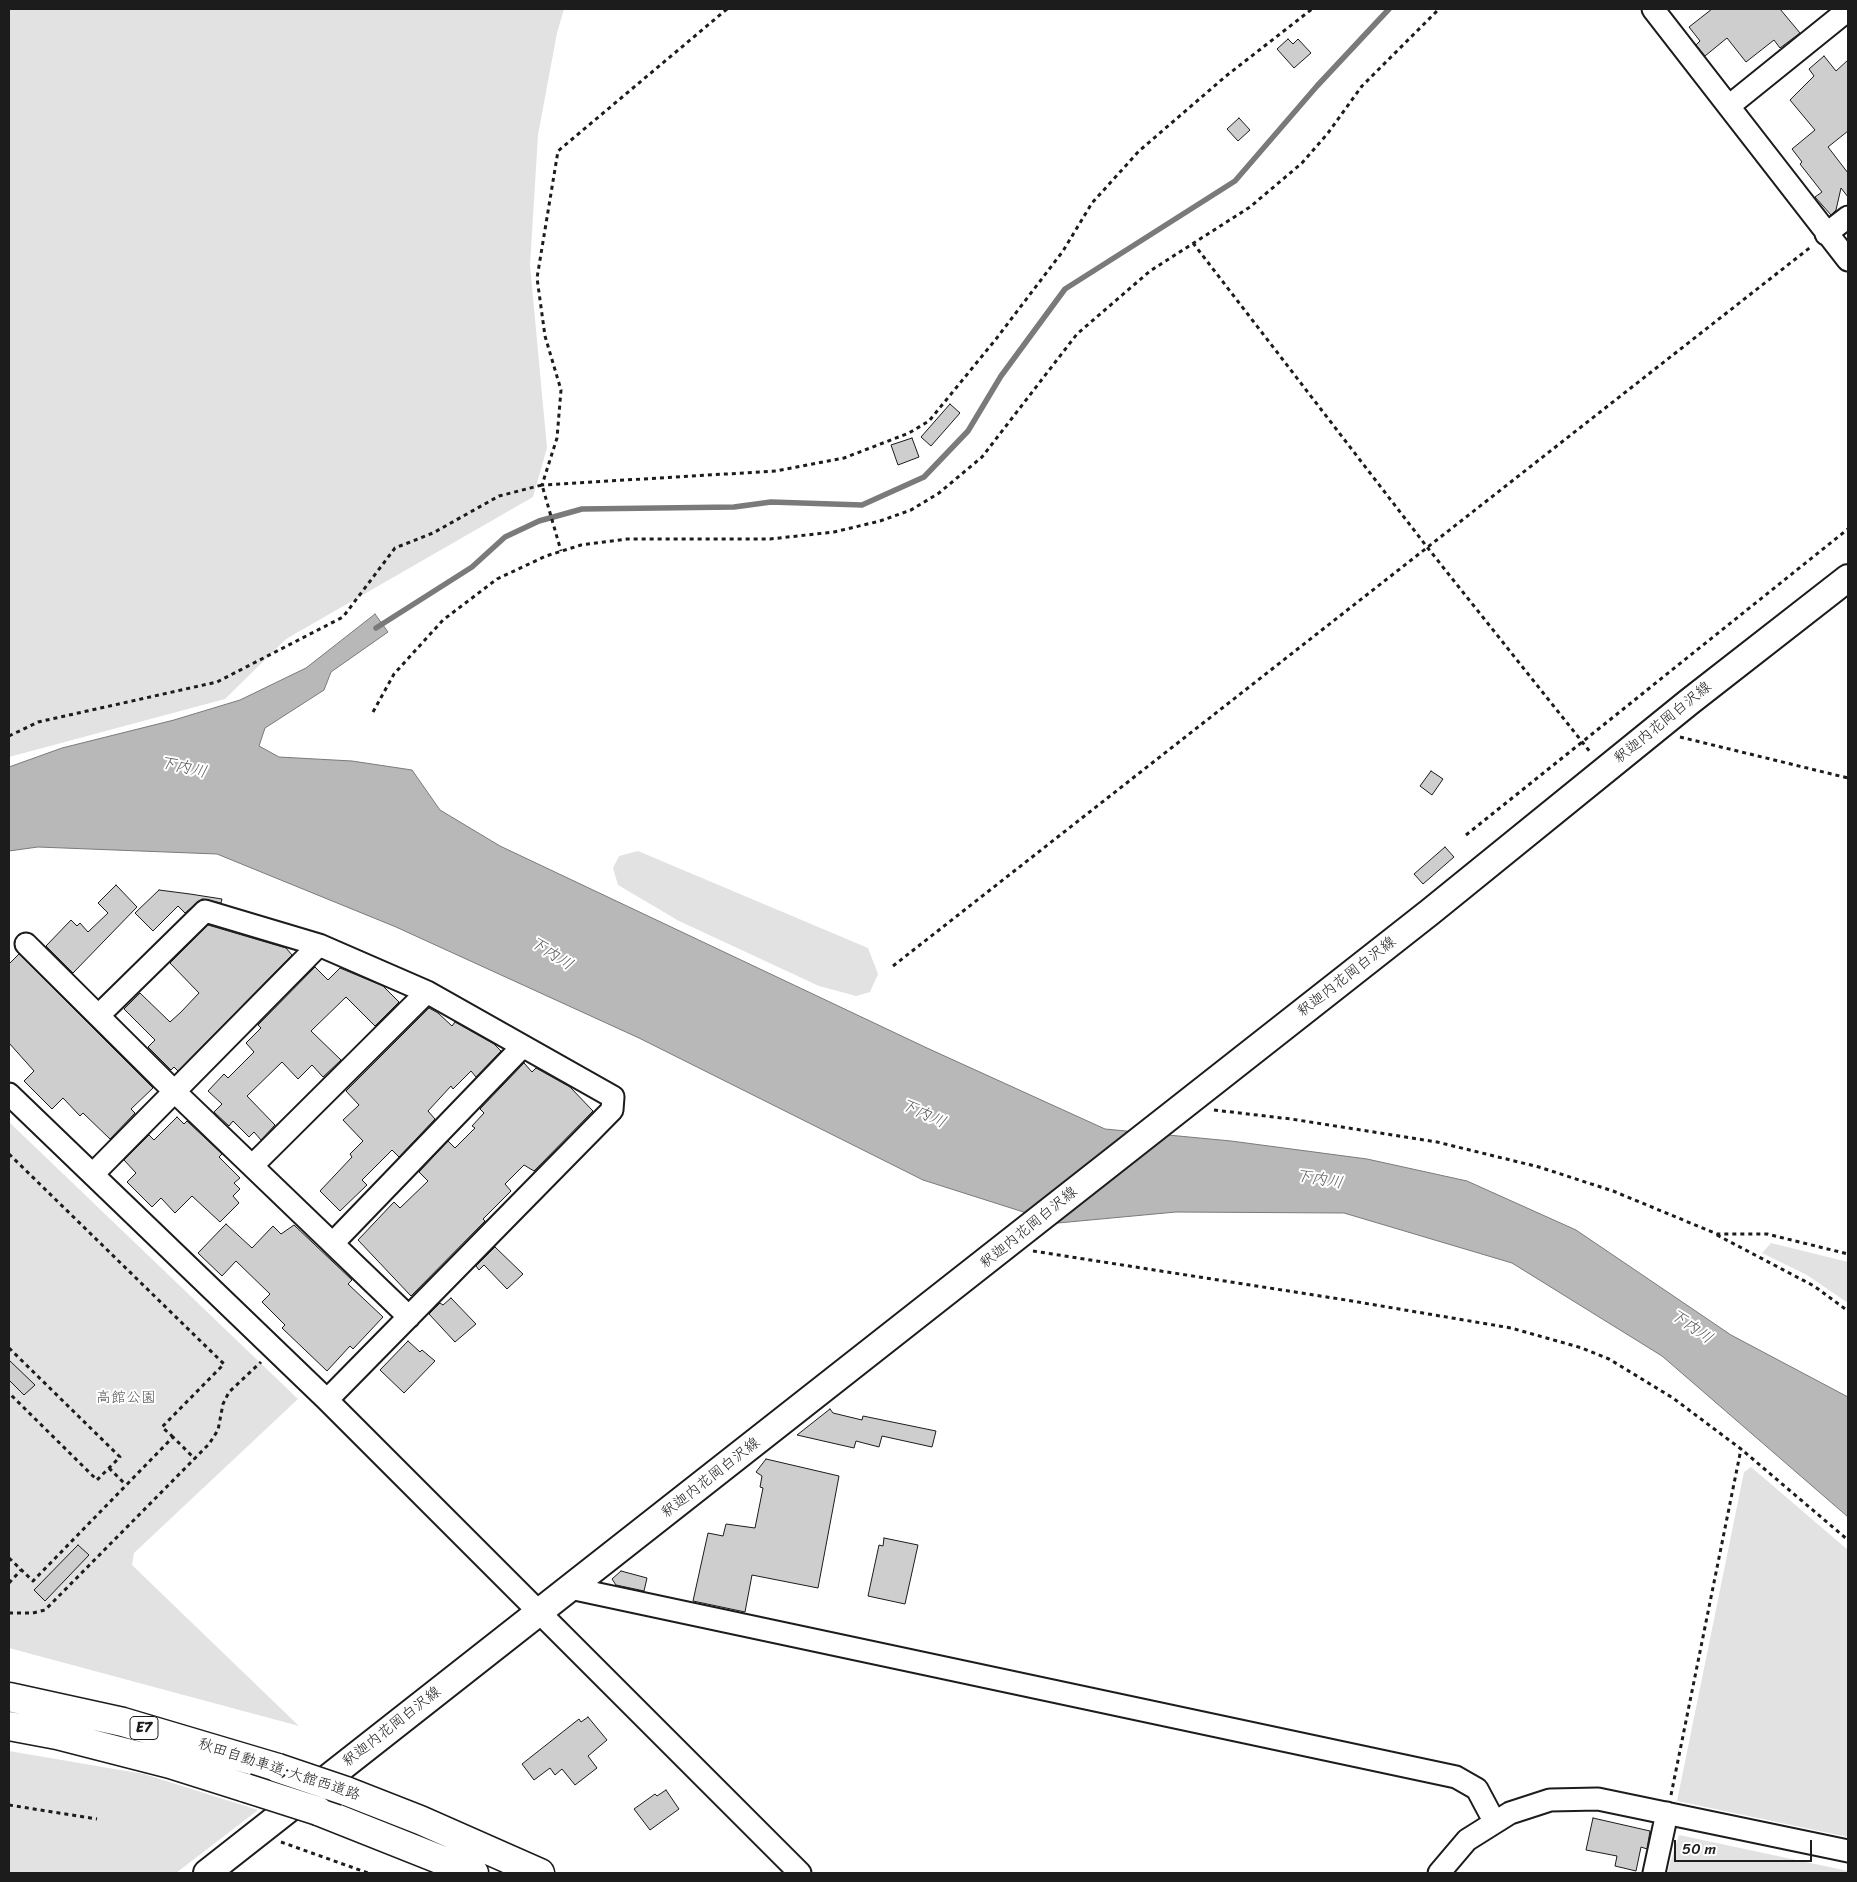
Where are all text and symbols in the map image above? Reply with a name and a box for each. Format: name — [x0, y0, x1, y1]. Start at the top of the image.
street label: 釈迦内花岡白沢線 — [1611, 678, 1715, 768]
water label: 下内川 — [157, 753, 209, 783]
water label: 下内川 — [526, 933, 576, 975]
street label: 釈迦内花岡白沢線 — [1294, 933, 1400, 1021]
water label: 下内川 — [897, 1095, 949, 1133]
water label: 下内川 — [1294, 1166, 1344, 1194]
street label: 釈迦内花岡白沢線 — [977, 1183, 1081, 1273]
water label: 下内川 — [1666, 1305, 1716, 1349]
park label: 高館公園 — [96, 1389, 156, 1407]
street label: 釈迦内花岡白沢線 — [658, 1434, 764, 1522]
street label: 釈迦内花岡白沢線 — [339, 1683, 445, 1771]
road number: E7 — [130, 1716, 158, 1740]
street label: 秋田自動車道;大館西道路 — [196, 1735, 362, 1805]
scale bar — [1677, 1830, 1814, 1862]
text: 50 m — [1682, 1836, 1716, 1862]

